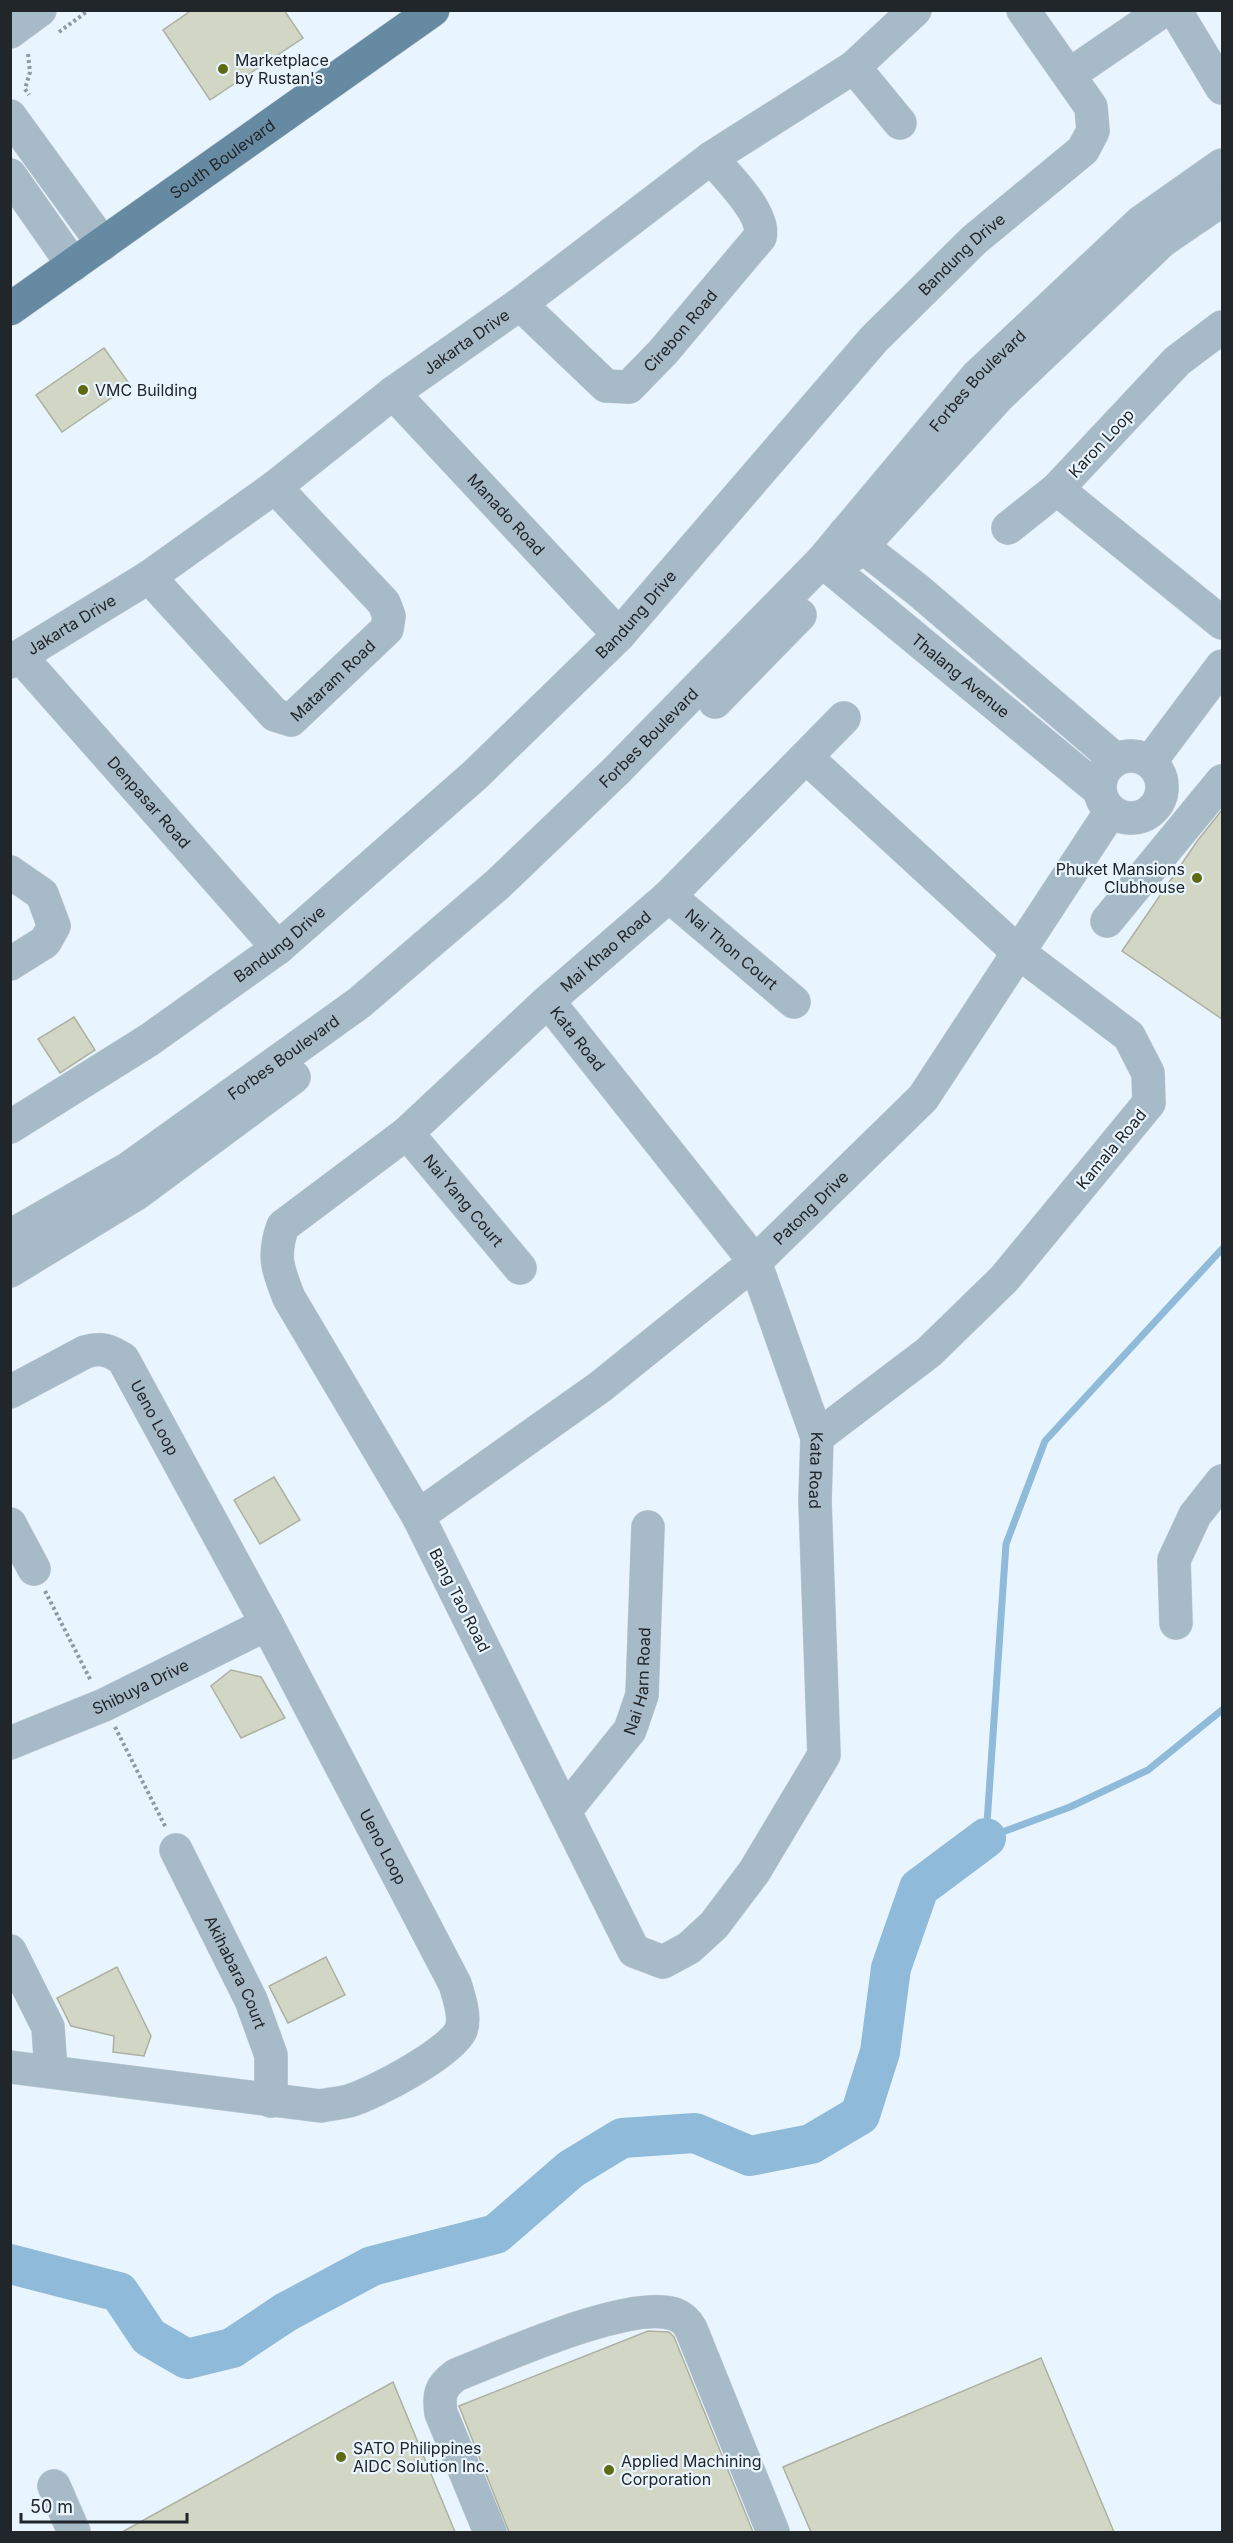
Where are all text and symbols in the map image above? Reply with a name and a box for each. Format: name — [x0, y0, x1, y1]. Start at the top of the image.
place label: Marketplace by Rustan's — [235, 50, 329, 88]
marker: Marketplace by Rustan's — [216, 62, 230, 76]
street label: South Boulevard — [166, 115, 279, 203]
street label: Bandung Drive — [914, 209, 1009, 300]
street label: Cirebon Road — [639, 285, 721, 376]
street label: Jakarta Drive — [419, 305, 513, 379]
street label: Forbes Boulevard — [925, 325, 1030, 436]
place label: VMC Building — [95, 380, 197, 400]
marker: VMC Building — [76, 383, 90, 397]
street label: Karon Loop — [1064, 404, 1138, 482]
street label: Manado Road — [463, 469, 549, 559]
street label: Bandung Drive — [591, 566, 680, 663]
street label: Jakarta Drive — [23, 590, 120, 659]
street label: Thalang Avenue — [907, 629, 1014, 722]
street label: Mataram Road — [286, 635, 379, 726]
street label: Forbes Boulevard — [595, 683, 702, 792]
street label: Denpasar Road — [103, 752, 195, 852]
place label: Phuket Mansions Clubhouse — [1056, 859, 1185, 897]
marker: Phuket Mansions Clubhouse — [1190, 871, 1204, 885]
street label: Bandung Drive — [230, 901, 329, 986]
street label: Nai Thon Court — [681, 904, 782, 994]
street label: Mai Khao Road — [556, 906, 655, 996]
street label: Kata Road — [546, 1002, 610, 1075]
street label: Forbes Boulevard — [224, 1010, 343, 1104]
street label: Kamala Road — [1072, 1105, 1150, 1193]
street label: Nai Yang Court — [419, 1150, 508, 1251]
street label: Patong Drive — [769, 1166, 852, 1249]
street label: Ueno Loop — [126, 1376, 183, 1459]
street label: Kata Road — [805, 1431, 827, 1509]
street label: Bang Tao Road — [425, 1545, 495, 1655]
street label: Nai Harn Road — [619, 1627, 654, 1737]
street label: Shibuya Drive — [89, 1655, 192, 1719]
street label: Ueno Loop — [355, 1805, 411, 1888]
street label: Akihabara Court — [200, 1912, 271, 2031]
place label: SATO Philippines AIDC Solution Inc. — [353, 2438, 489, 2476]
marker: SATO Philippines AIDC Solution Inc. — [334, 2450, 348, 2464]
place label: Applied Machining Corporation — [621, 2451, 762, 2489]
marker: Applied Machining Corporation — [602, 2463, 616, 2477]
scale bar — [21, 2486, 188, 2524]
text: 50 m — [30, 2496, 73, 2517]

